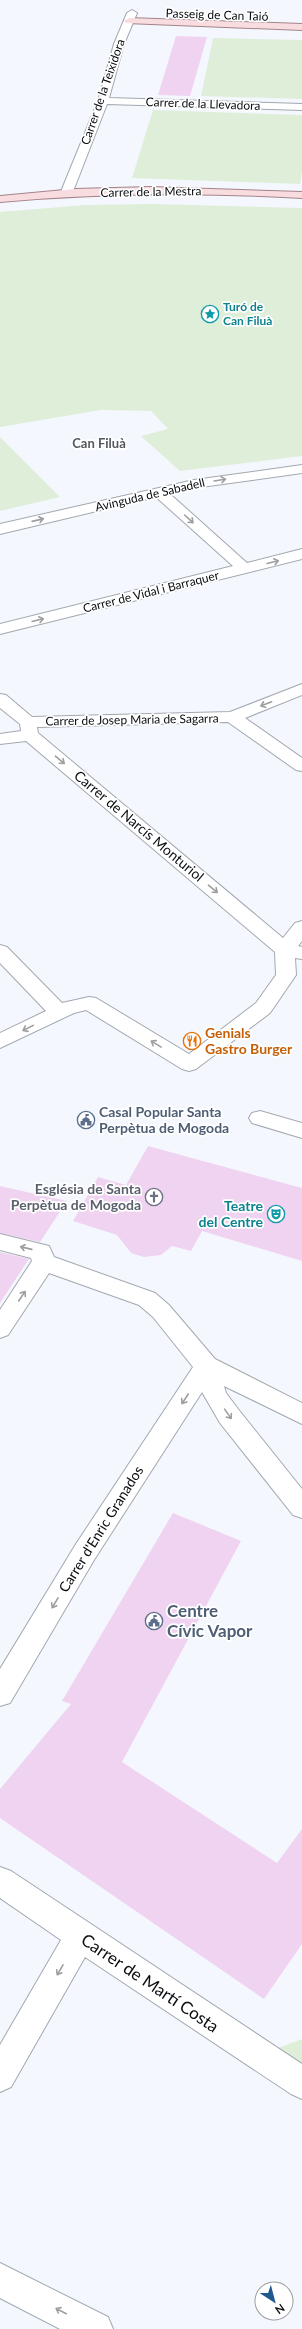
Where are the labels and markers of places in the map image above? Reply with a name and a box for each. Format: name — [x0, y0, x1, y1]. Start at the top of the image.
place label: Turó de Can Filuà — [223, 299, 272, 328]
place icon: Turó de Can Filuà — [200, 304, 220, 324]
place label: Genials Gastro Burger — [205, 1024, 293, 1057]
restaurant icon: Genials Gastro Burger — [182, 1031, 202, 1051]
place label: Casal Popular Santa Perpètua de Mogoda — [99, 1103, 229, 1136]
public building icon: Casal Popular Santa Perpètua de Mogoda — [76, 1110, 96, 1130]
place label: Església de Santa Perpètua de Mogoda — [11, 1180, 141, 1213]
church icon: Església de Santa Perpètua de Mogoda — [144, 1187, 164, 1207]
place label: Teatre del Centre — [199, 1197, 264, 1230]
theatre icon: Teatre del Centre — [266, 1204, 286, 1224]
place label: Centre Cívic Vapor — [167, 1600, 253, 1641]
public building icon: Centre Cívic Vapor — [144, 1611, 164, 1631]

